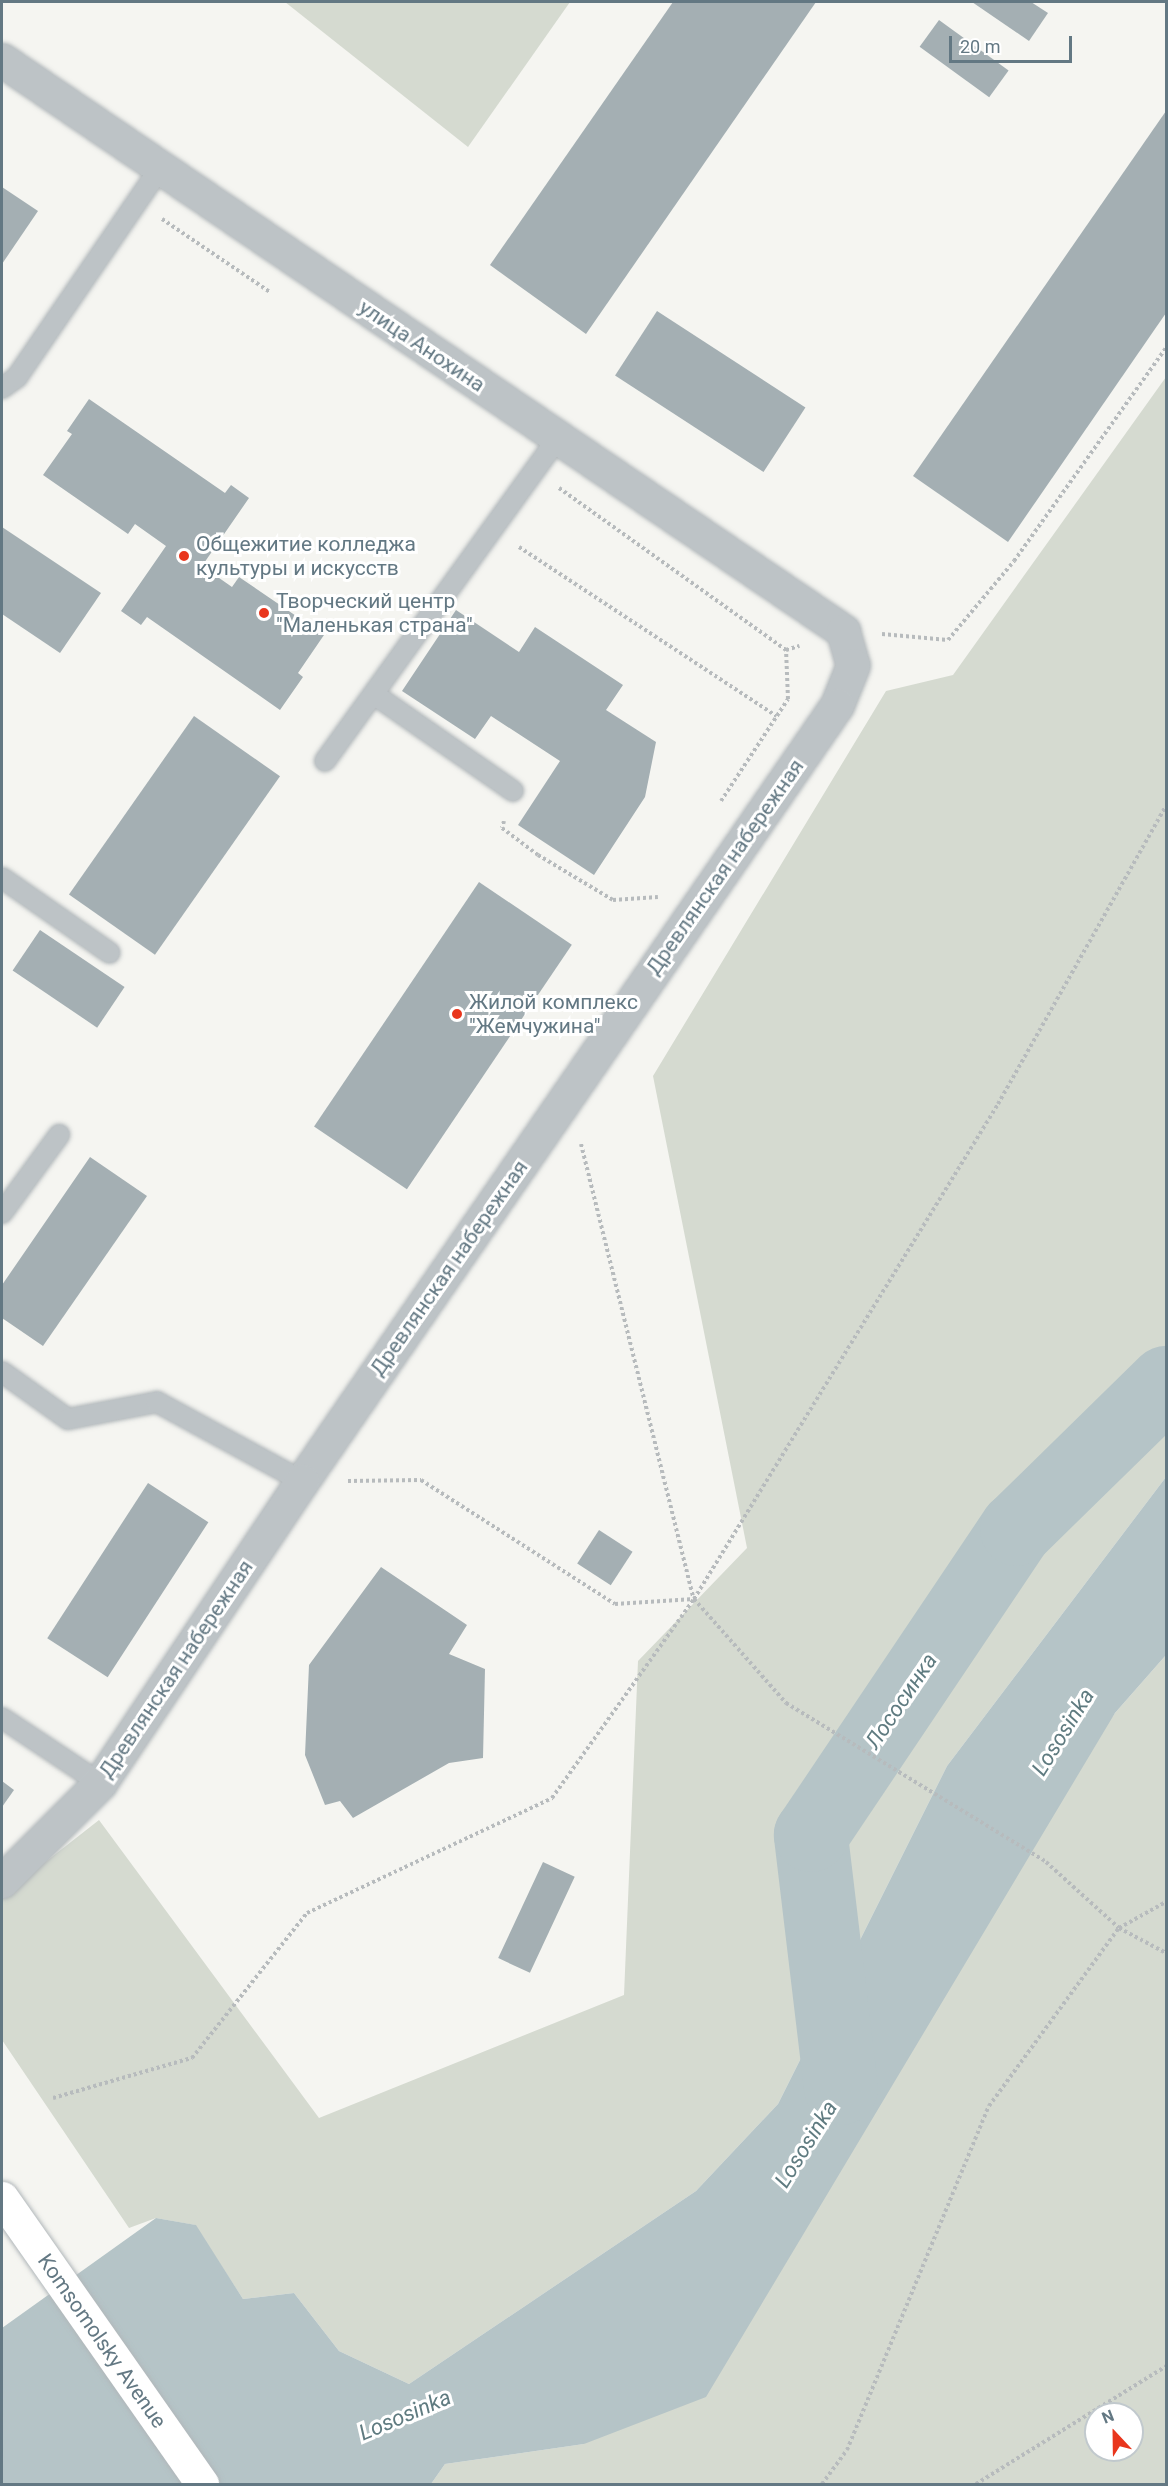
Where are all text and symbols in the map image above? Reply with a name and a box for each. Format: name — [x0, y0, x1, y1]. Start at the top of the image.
scale bar — [952, 24, 1075, 62]
text: 20 m — [960, 36, 1000, 57]
street label: улица Анохина — [354, 295, 490, 397]
place label: Общежитие колледжа культуры и искусств — [196, 531, 416, 581]
marker: Общежитие колледжа культуры и искусств — [177, 549, 191, 563]
place label: Творческий центр "Маленькая страна" — [276, 588, 473, 638]
marker: Творческий центр "Маленькая страна" — [257, 606, 271, 620]
street label: Древлянская набережная — [641, 754, 809, 980]
place label: Жилой комплекс "Жемчужина" — [469, 989, 638, 1039]
marker: Жилой комплекс "Жемчужина" — [450, 1007, 464, 1021]
street label: Древлянская набережная — [365, 1155, 533, 1381]
street label: Древлянская набережная — [94, 1555, 258, 1783]
water label: Лососинка — [859, 1648, 943, 1754]
water label: Lososinka — [1026, 1684, 1100, 1780]
water label: Lososinka — [769, 2096, 843, 2192]
street label: Komsomolsky Avenue — [32, 2249, 172, 2433]
water label: Lososinka — [355, 2384, 455, 2446]
north arrow — [1084, 2402, 1144, 2462]
text: N — [1099, 2406, 1117, 2428]

